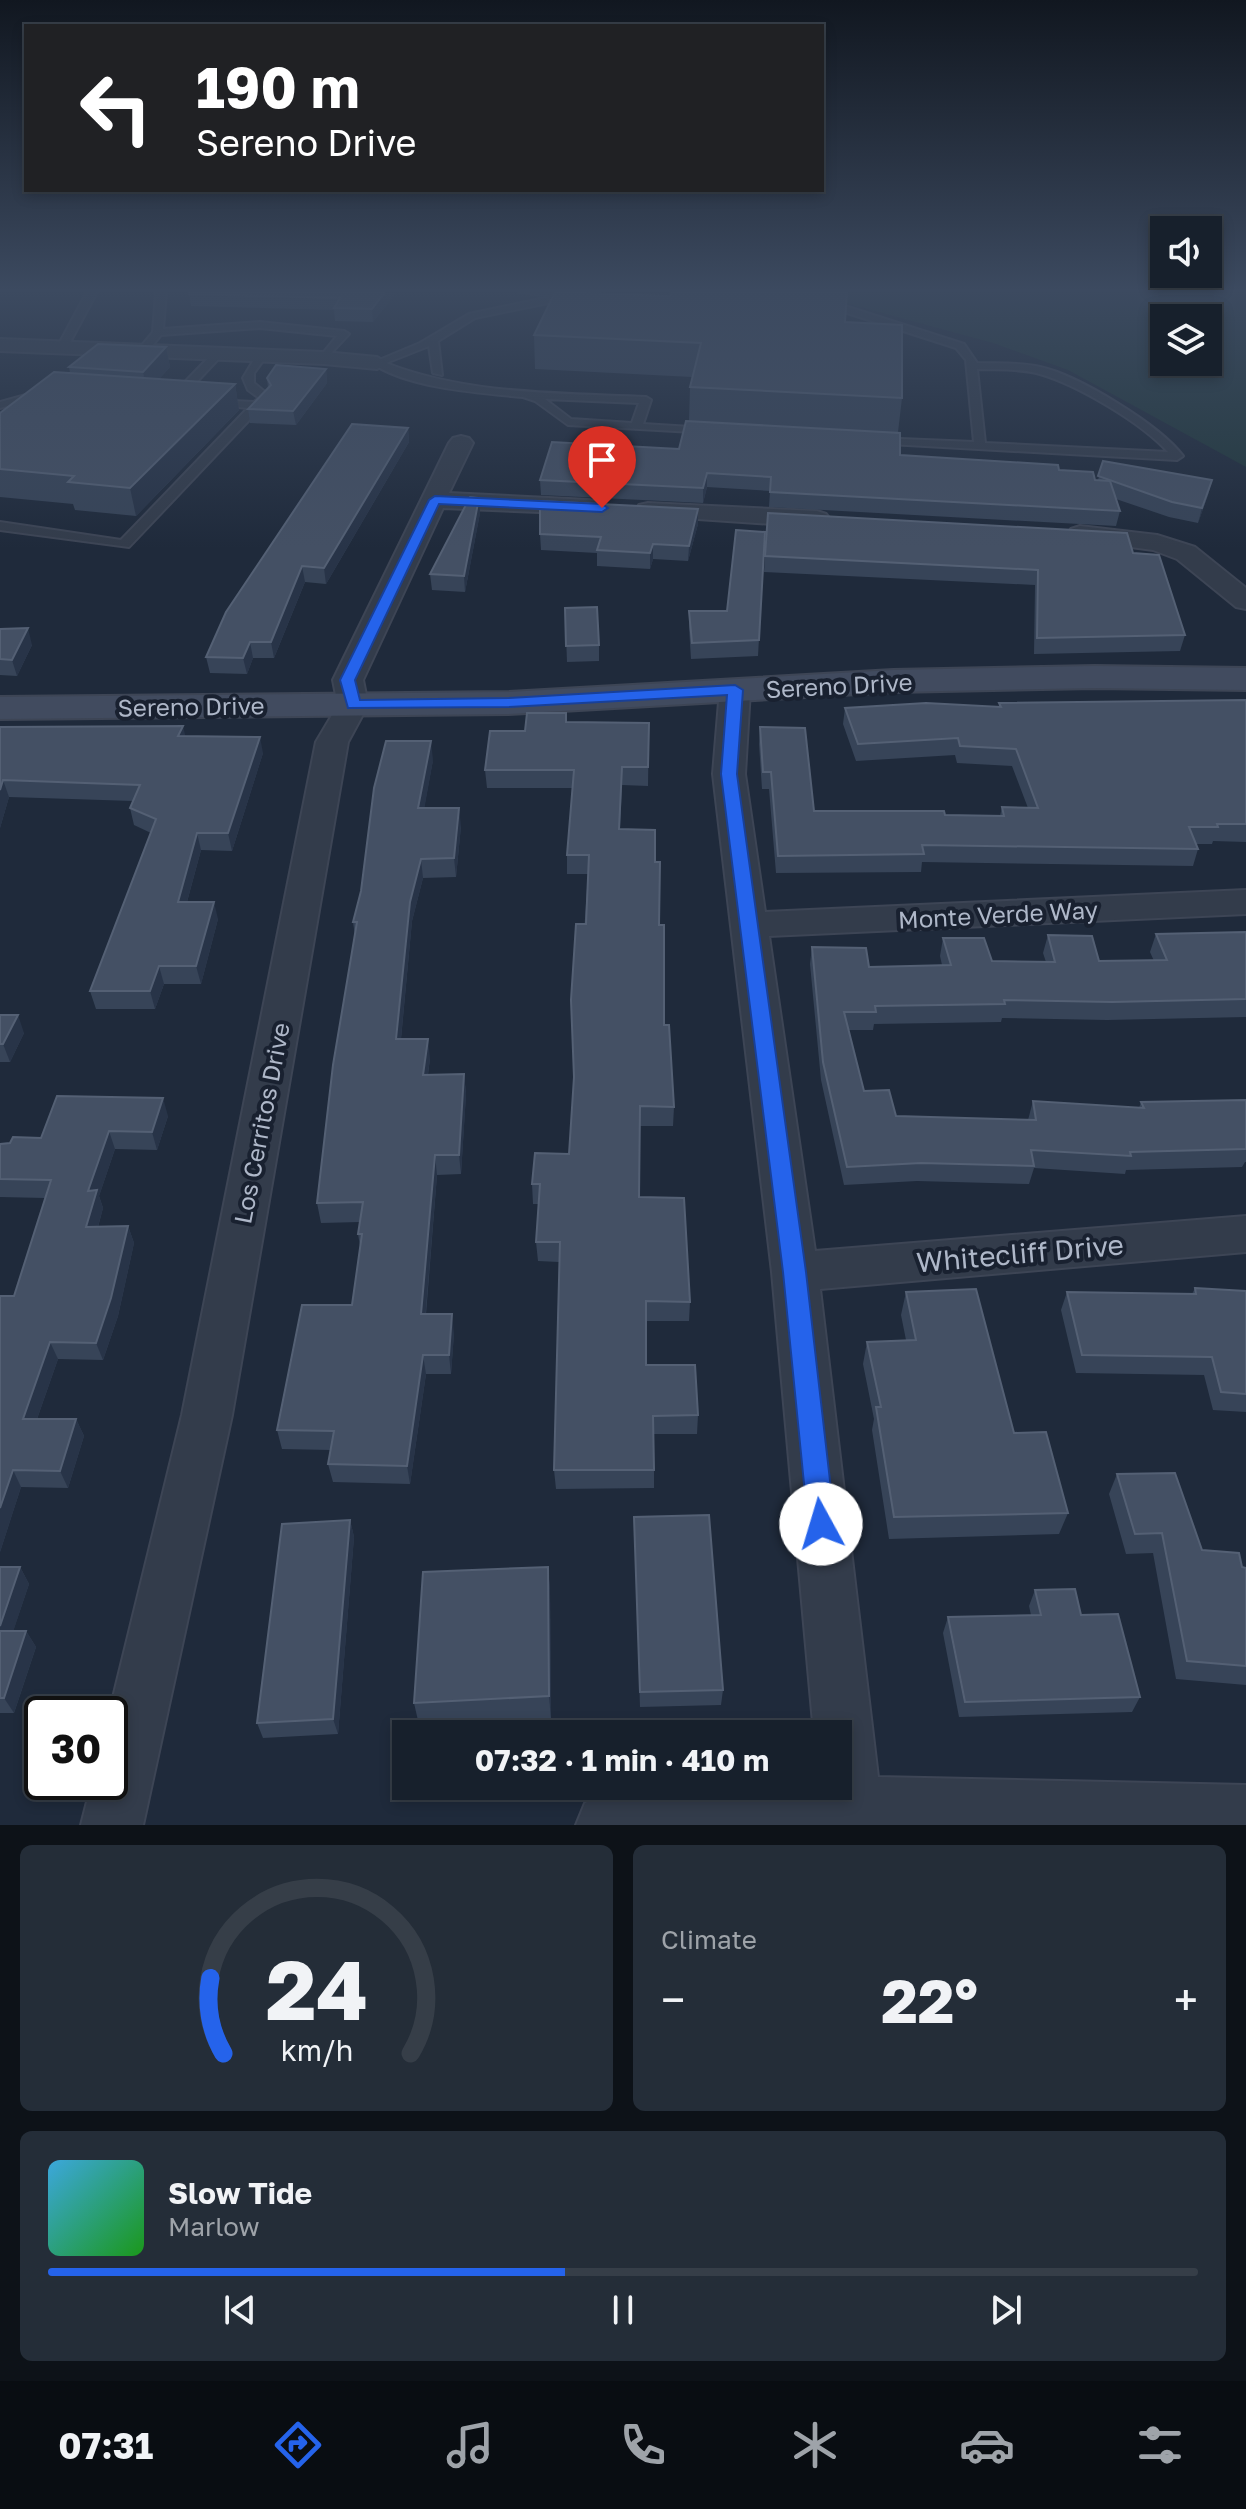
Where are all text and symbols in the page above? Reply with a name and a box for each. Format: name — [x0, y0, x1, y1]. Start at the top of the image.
text: 190 m — [196, 53, 360, 120]
icon: left — [64, 56, 168, 160]
text: Sereno Drive — [196, 121, 416, 164]
map controls — [1150, 216, 1222, 376]
button: sound — [1150, 216, 1222, 288]
button: layers — [1150, 304, 1222, 376]
pin — [568, 426, 636, 508]
icon: arrive — [580, 438, 624, 482]
street label: Sereno Drive — [765, 667, 913, 703]
street label: Sereno Drive — [117, 690, 265, 722]
street label: Monte Verde Way — [897, 894, 1099, 934]
street label: Los Cerritos Drive — [227, 1020, 295, 1226]
street label: Whitecliff Drive — [915, 1228, 1125, 1278]
position arrow — [779, 1482, 863, 1566]
speed limit sign: 30 — [24, 1696, 128, 1800]
text: 07:32 · 1 min · 410 m — [475, 1742, 769, 1778]
text: Climate — [661, 1924, 757, 1955]
text: 24 — [265, 1938, 368, 2038]
text: 22° — [881, 1964, 978, 2036]
text: − — [661, 1973, 685, 2026]
text: + — [1174, 1973, 1198, 2026]
text: km/h — [280, 2033, 353, 2067]
text: Slow Tide — [168, 2175, 312, 2211]
text: Marlow — [168, 2211, 260, 2242]
icon: previous — [218, 2288, 262, 2332]
icon: pause — [601, 2288, 645, 2332]
icon: next — [984, 2288, 1028, 2332]
icon: directions — [270, 2417, 326, 2473]
icon: music — [442, 2417, 498, 2473]
icon: phone — [615, 2417, 671, 2473]
icon: climate — [787, 2417, 843, 2473]
icon: car — [959, 2417, 1015, 2473]
icon: filters — [1132, 2417, 1188, 2473]
text: 07:31 — [58, 2424, 153, 2467]

